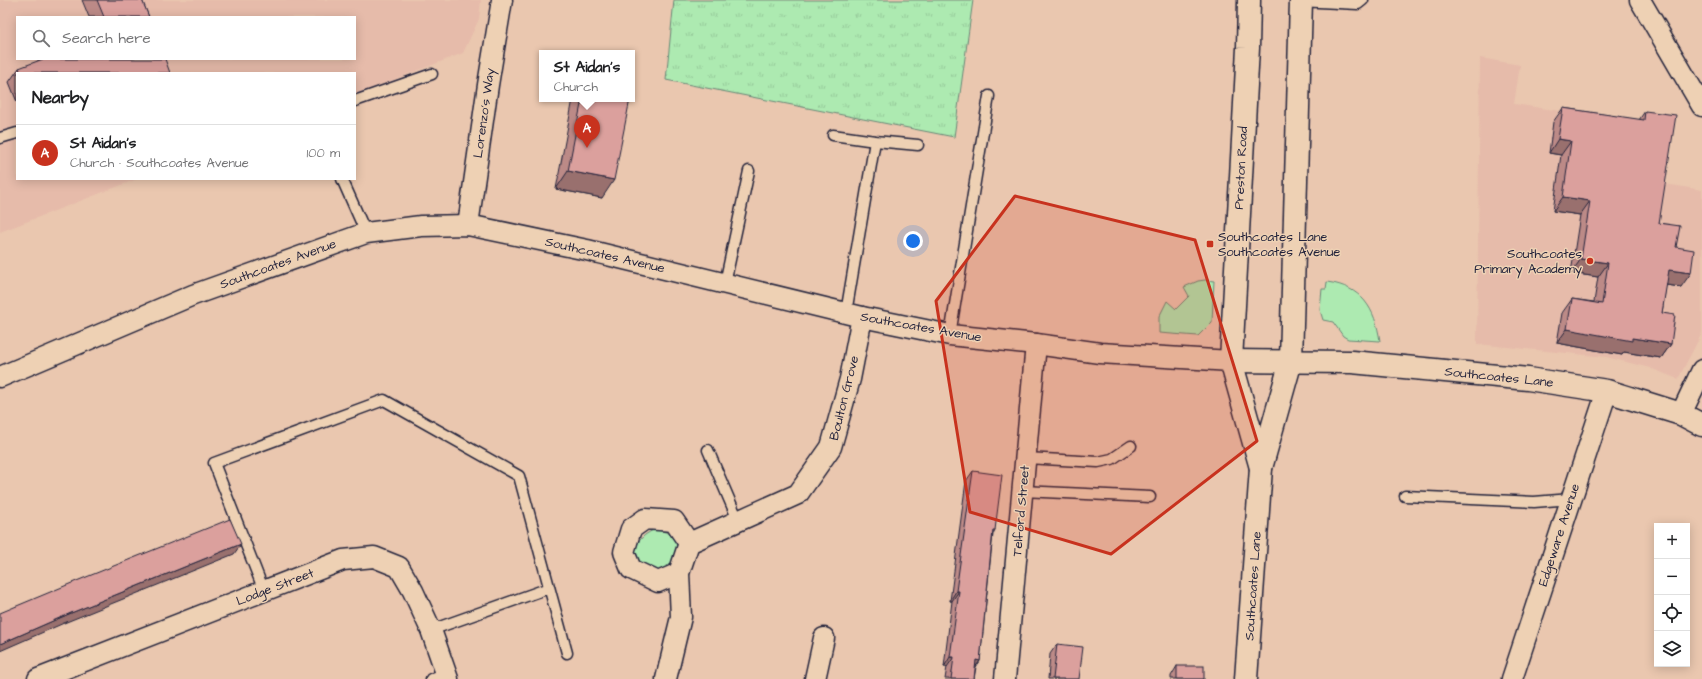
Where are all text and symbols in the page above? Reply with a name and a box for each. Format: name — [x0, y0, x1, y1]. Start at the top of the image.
search box — [16, 16, 356, 60]
icon: search — [30, 27, 52, 49]
text: Search here — [62, 28, 151, 49]
popup — [539, 50, 635, 102]
text: St Aidan's — [554, 57, 620, 78]
street label: Lorenzo's Way — [469, 67, 500, 159]
text: Church — [554, 78, 598, 96]
text: Nearby — [32, 86, 89, 110]
pin: A — [574, 115, 600, 148]
street label: Preston Road — [1230, 126, 1252, 210]
text: St Aidan's — [70, 133, 136, 154]
text: A — [41, 144, 49, 162]
text: 100 m — [307, 144, 340, 162]
text: Church · Southcoates Avenue — [70, 154, 249, 172]
place label: Southcoates Lane Southcoates Avenue — [1218, 228, 1340, 261]
your location — [903, 231, 923, 251]
street label: Southcoates Avenue — [543, 232, 667, 278]
street label: Southcoates Avenue — [217, 235, 339, 293]
marker: Southcoates Lane Southcoates Avenue — [1205, 239, 1215, 249]
place label: Southcoates Primary Academy — [1474, 245, 1582, 279]
marker: Southcoates Primary Academy — [1585, 256, 1595, 266]
street label: Southcoates Avenue — [859, 308, 983, 346]
street label: Boulton Grove — [825, 354, 863, 442]
street label: Southcoates Lane — [1444, 362, 1554, 392]
street label: Telford Street — [1008, 464, 1034, 557]
street label: Edgeware Avenue — [1534, 481, 1585, 589]
map controls — [1654, 523, 1690, 667]
button: + — [1654, 523, 1690, 559]
street label: Southcoates Lane — [1240, 531, 1266, 641]
button: − — [1654, 559, 1690, 595]
street label: Lodge Street — [233, 564, 318, 611]
button: locate — [1654, 595, 1690, 631]
button: layers — [1654, 631, 1690, 667]

